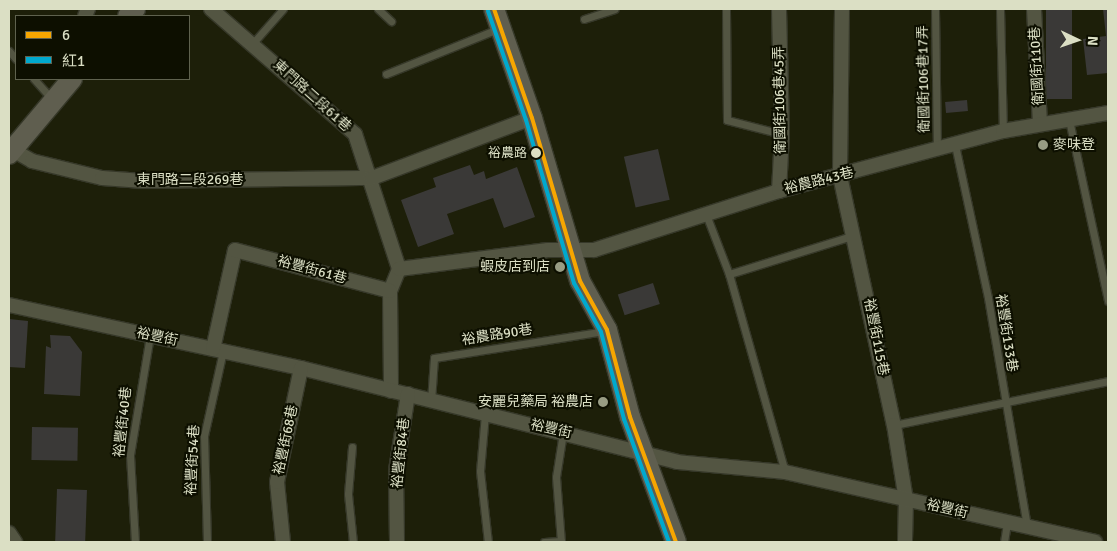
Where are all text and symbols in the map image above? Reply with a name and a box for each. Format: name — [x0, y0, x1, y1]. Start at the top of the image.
legend — [15, 15, 190, 80]
north arrow — [1052, 15, 1102, 65]
street label: 衛國街106巷17弄 — [915, 25, 933, 133]
text: 6 — [62, 26, 70, 44]
street label: 衛國街110巷 — [1027, 26, 1047, 106]
text: N — [1084, 35, 1101, 46]
street label: 衛國街106巷45弄 — [771, 46, 789, 154]
text: 紅1 — [62, 52, 85, 70]
street label: 東門路二段61巷 — [270, 57, 354, 135]
place label: 麥味登 — [1053, 137, 1095, 153]
marker: 麥味登 — [1037, 139, 1049, 151]
place label: 裕農路 — [488, 145, 527, 161]
marker: 裕農路 — [531, 148, 541, 158]
street label: 裕農路43巷 — [782, 164, 856, 198]
street label: 東門路二段269巷 — [137, 172, 243, 188]
street label: 裕豐街61巷 — [275, 253, 349, 287]
place label: 蝦皮店到店 — [480, 259, 550, 275]
marker: 蝦皮店到店 — [554, 261, 566, 273]
street label: 裕豐街133巷 — [992, 293, 1020, 373]
street label: 裕豐街115巷 — [860, 297, 892, 377]
street label: 裕農路90巷 — [461, 321, 533, 349]
street label: 裕豐街 — [135, 324, 179, 350]
street label: 裕豐街40巷 — [111, 386, 135, 458]
place label: 安麗兒藥局 裕農店 — [478, 394, 593, 410]
marker: 安麗兒藥局 裕農店 — [597, 396, 609, 408]
street label: 裕豐街68巷 — [270, 403, 302, 477]
street label: 裕豐街 — [529, 416, 573, 442]
street label: 裕豐街84巷 — [389, 417, 413, 489]
street label: 裕豐街54巷 — [183, 424, 203, 496]
street label: 裕豐街 — [925, 496, 969, 522]

